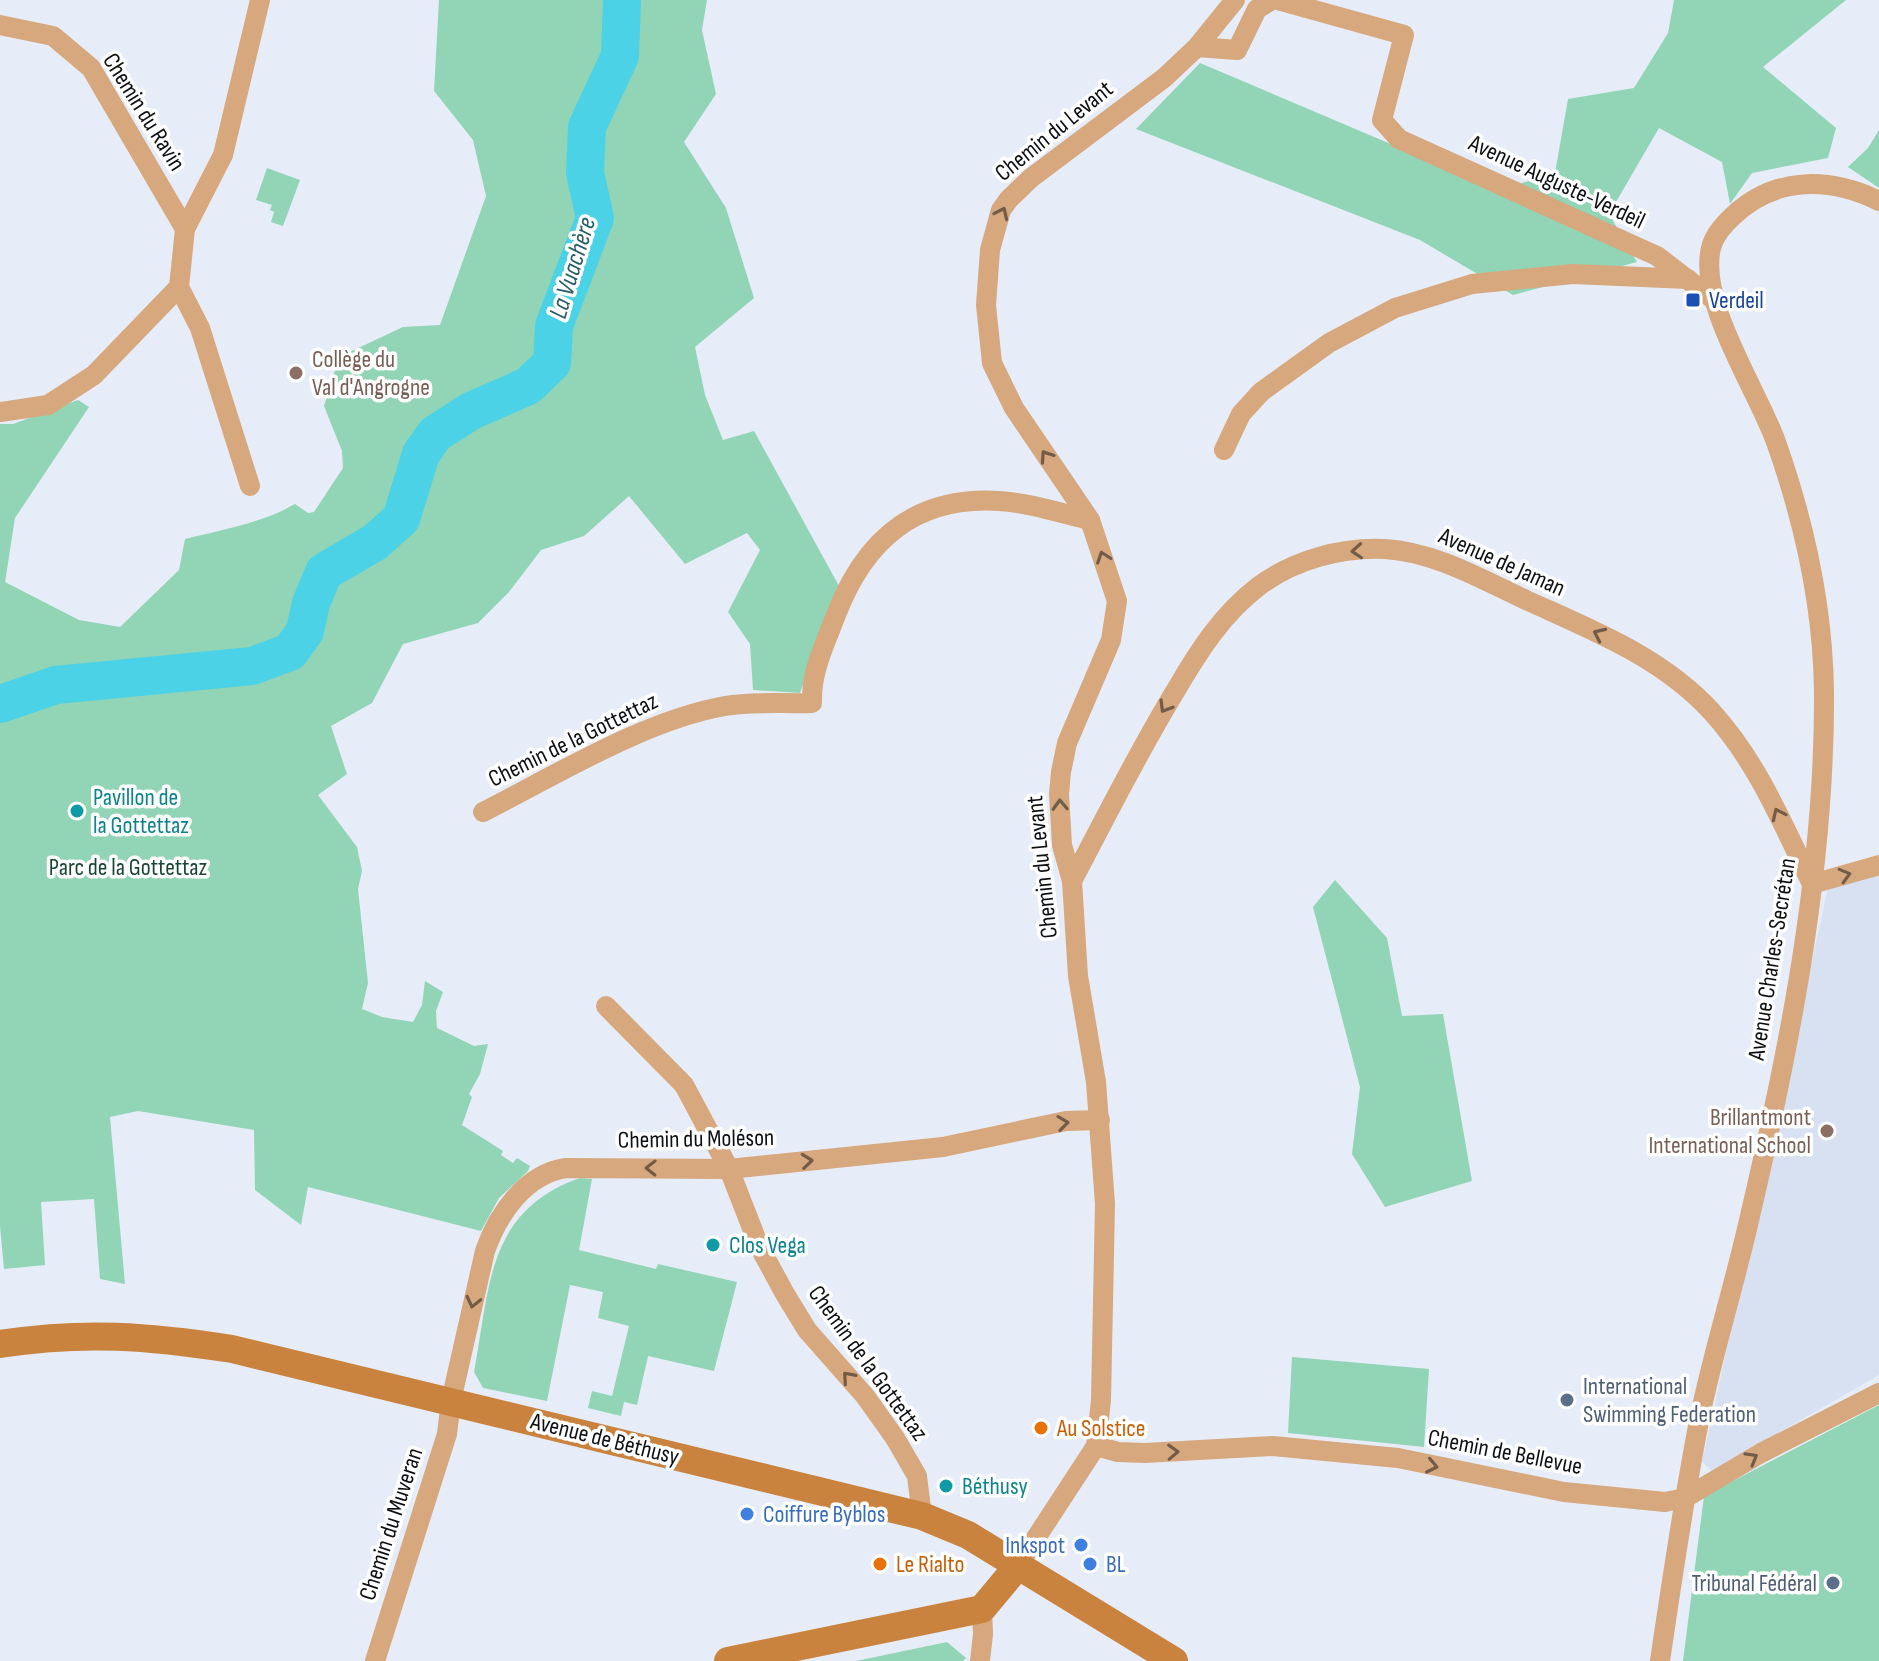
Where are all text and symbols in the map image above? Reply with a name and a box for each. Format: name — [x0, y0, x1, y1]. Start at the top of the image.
street label: Chemin du Ravin — [96, 48, 192, 176]
street label: Chemin du Levant — [989, 75, 1119, 187]
street label: Avenue Auguste-Verdeil — [1463, 128, 1650, 235]
one-way arrow — [992, 207, 1008, 222]
water label: La Vuachère — [543, 214, 603, 322]
place label: Verdeil — [1709, 286, 1764, 315]
marker: Verdeil — [1684, 291, 1702, 309]
place label: Collège du Val d'Angrogne — [312, 345, 430, 402]
marker: Collège du Val d'Angrogne — [287, 364, 305, 382]
one-way arrow — [1041, 450, 1056, 464]
street label: Avenue de Jaman — [1433, 521, 1570, 603]
one-way arrow — [1350, 542, 1363, 559]
one-way arrow — [1096, 551, 1112, 565]
one-way arrow — [1593, 628, 1608, 644]
street label: Chemin de la Gottettaz — [484, 686, 663, 794]
one-way arrow — [1159, 698, 1174, 713]
place label: Pavillon de la Gottettaz — [93, 783, 189, 840]
street label: Chemin du Levant — [1020, 794, 1064, 940]
one-way arrow — [1052, 798, 1069, 811]
marker: Pavillon de la Gottettaz — [68, 802, 86, 820]
one-way arrow — [1772, 807, 1788, 822]
park label: Parc de la Gottettaz — [49, 853, 208, 882]
street label: Avenue Charles-Secrétan — [1742, 856, 1802, 1063]
one-way arrow — [1838, 868, 1852, 884]
place label: Brillantmont International School — [1648, 1103, 1811, 1160]
one-way arrow — [1056, 1115, 1070, 1132]
marker: Brillantmont International School — [1818, 1122, 1836, 1140]
street label: Chemin du Moléson — [617, 1123, 775, 1155]
one-way arrow — [800, 1153, 813, 1170]
one-way arrow — [644, 1159, 657, 1177]
place label: Clos Vega — [729, 1231, 806, 1260]
marker: Clos Vega — [704, 1236, 722, 1254]
street label: Chemin de la Gottettaz — [802, 1280, 934, 1447]
one-way arrow — [465, 1295, 482, 1309]
one-way arrow — [843, 1371, 857, 1386]
place label: International Swimming Federation — [1583, 1372, 1756, 1429]
marker: International Swimming Federation — [1558, 1391, 1576, 1409]
street label: Avenue de Béthusy — [527, 1406, 682, 1471]
place label: Au Solstice — [1056, 1414, 1145, 1443]
marker: Au Solstice — [1032, 1419, 1050, 1437]
street label: Chemin de Bellevue — [1425, 1423, 1585, 1481]
one-way arrow — [1167, 1443, 1180, 1460]
street label: Chemin du Muveran — [353, 1444, 429, 1604]
one-way arrow — [1744, 1452, 1758, 1468]
one-way arrow — [1425, 1456, 1438, 1473]
place label: Béthusy — [962, 1472, 1028, 1501]
marker: Béthusy — [937, 1477, 955, 1495]
place label: Coiffure Byblos — [763, 1500, 885, 1529]
marker: Coiffure Byblos — [738, 1505, 756, 1523]
place label: Inkspot — [1005, 1531, 1065, 1560]
marker: Inkspot — [1072, 1536, 1090, 1554]
place label: Le Rialto — [896, 1550, 964, 1579]
place label: BL — [1106, 1550, 1126, 1579]
marker: Le Rialto — [871, 1555, 889, 1573]
marker: BL — [1081, 1555, 1099, 1573]
place label: Tribunal Fédéral — [1692, 1569, 1817, 1598]
marker: Tribunal Fédéral — [1824, 1574, 1842, 1592]

